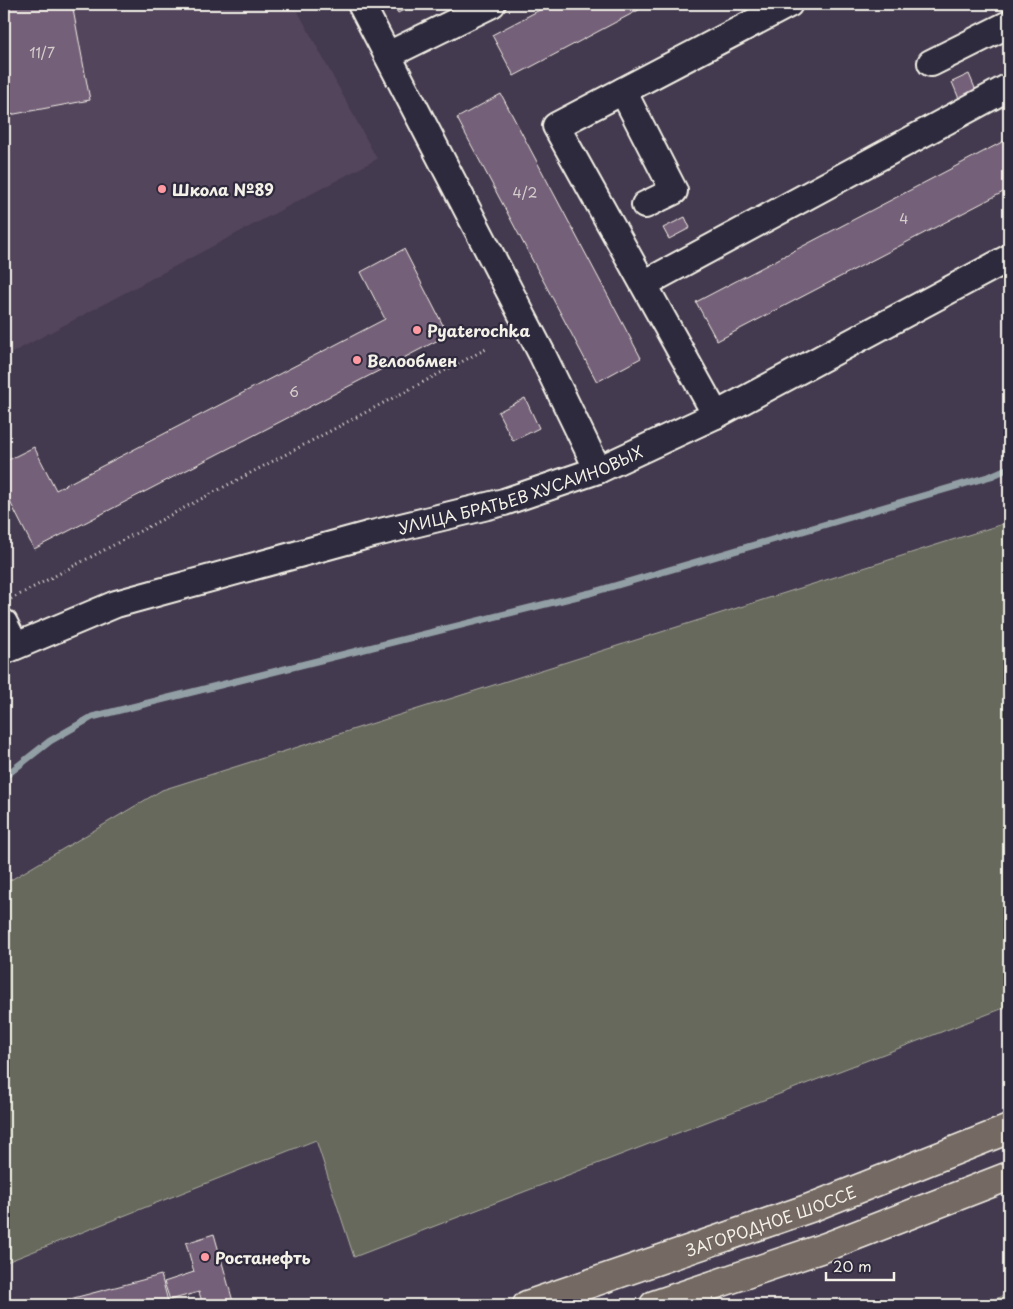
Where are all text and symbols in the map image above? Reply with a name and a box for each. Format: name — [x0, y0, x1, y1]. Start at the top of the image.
house number: 11/7 — [29, 42, 55, 63]
place label: Школа №89 — [172, 177, 274, 201]
house number: 4/2 — [513, 182, 537, 203]
marker: Школа №89 — [156, 183, 168, 195]
house number: 4 — [899, 208, 909, 229]
place label: Pyaterochka — [427, 318, 530, 342]
marker: Pyaterochka — [411, 324, 423, 336]
place label: Велообмен — [367, 348, 458, 372]
marker: Велообмен — [351, 354, 363, 366]
house number: 6 — [289, 381, 299, 402]
street label: УЛИЦА БРАТЬЕВ ХУСАИНОВЫХ — [395, 439, 647, 539]
street label: ЗАГОРОДНОЕ ШОССЕ — [682, 1179, 859, 1262]
place label: Ростанефть — [215, 1245, 311, 1269]
scale bar — [826, 1249, 893, 1281]
marker: Ростанефть — [199, 1251, 211, 1263]
text: 20 m — [833, 1254, 872, 1277]

